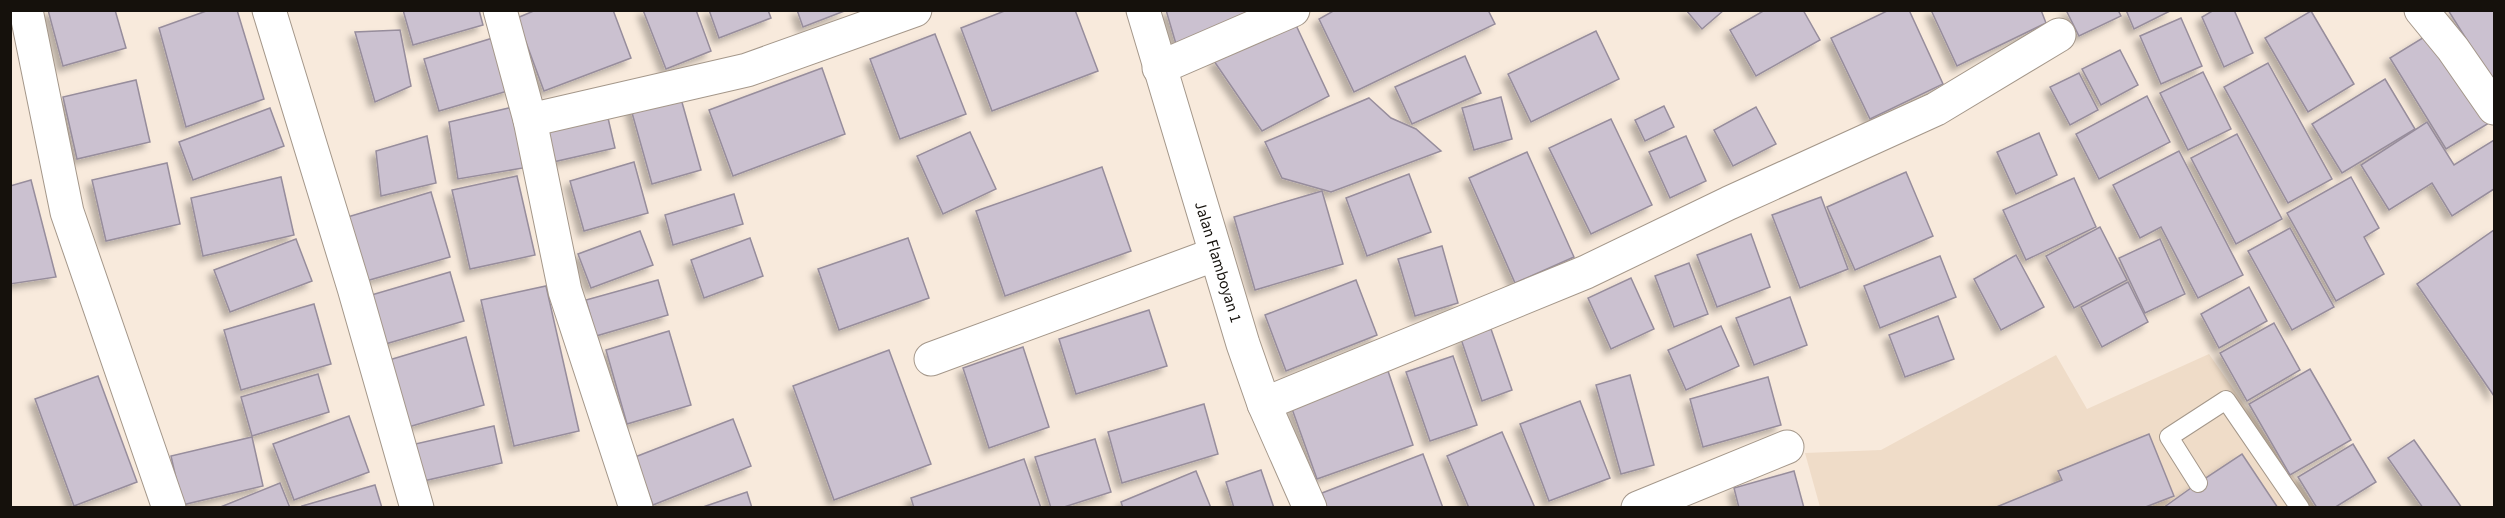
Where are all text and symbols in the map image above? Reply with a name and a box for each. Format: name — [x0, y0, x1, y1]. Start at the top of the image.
street label: Jalan Flamboyan 1 — [1189, 199, 1247, 325]

